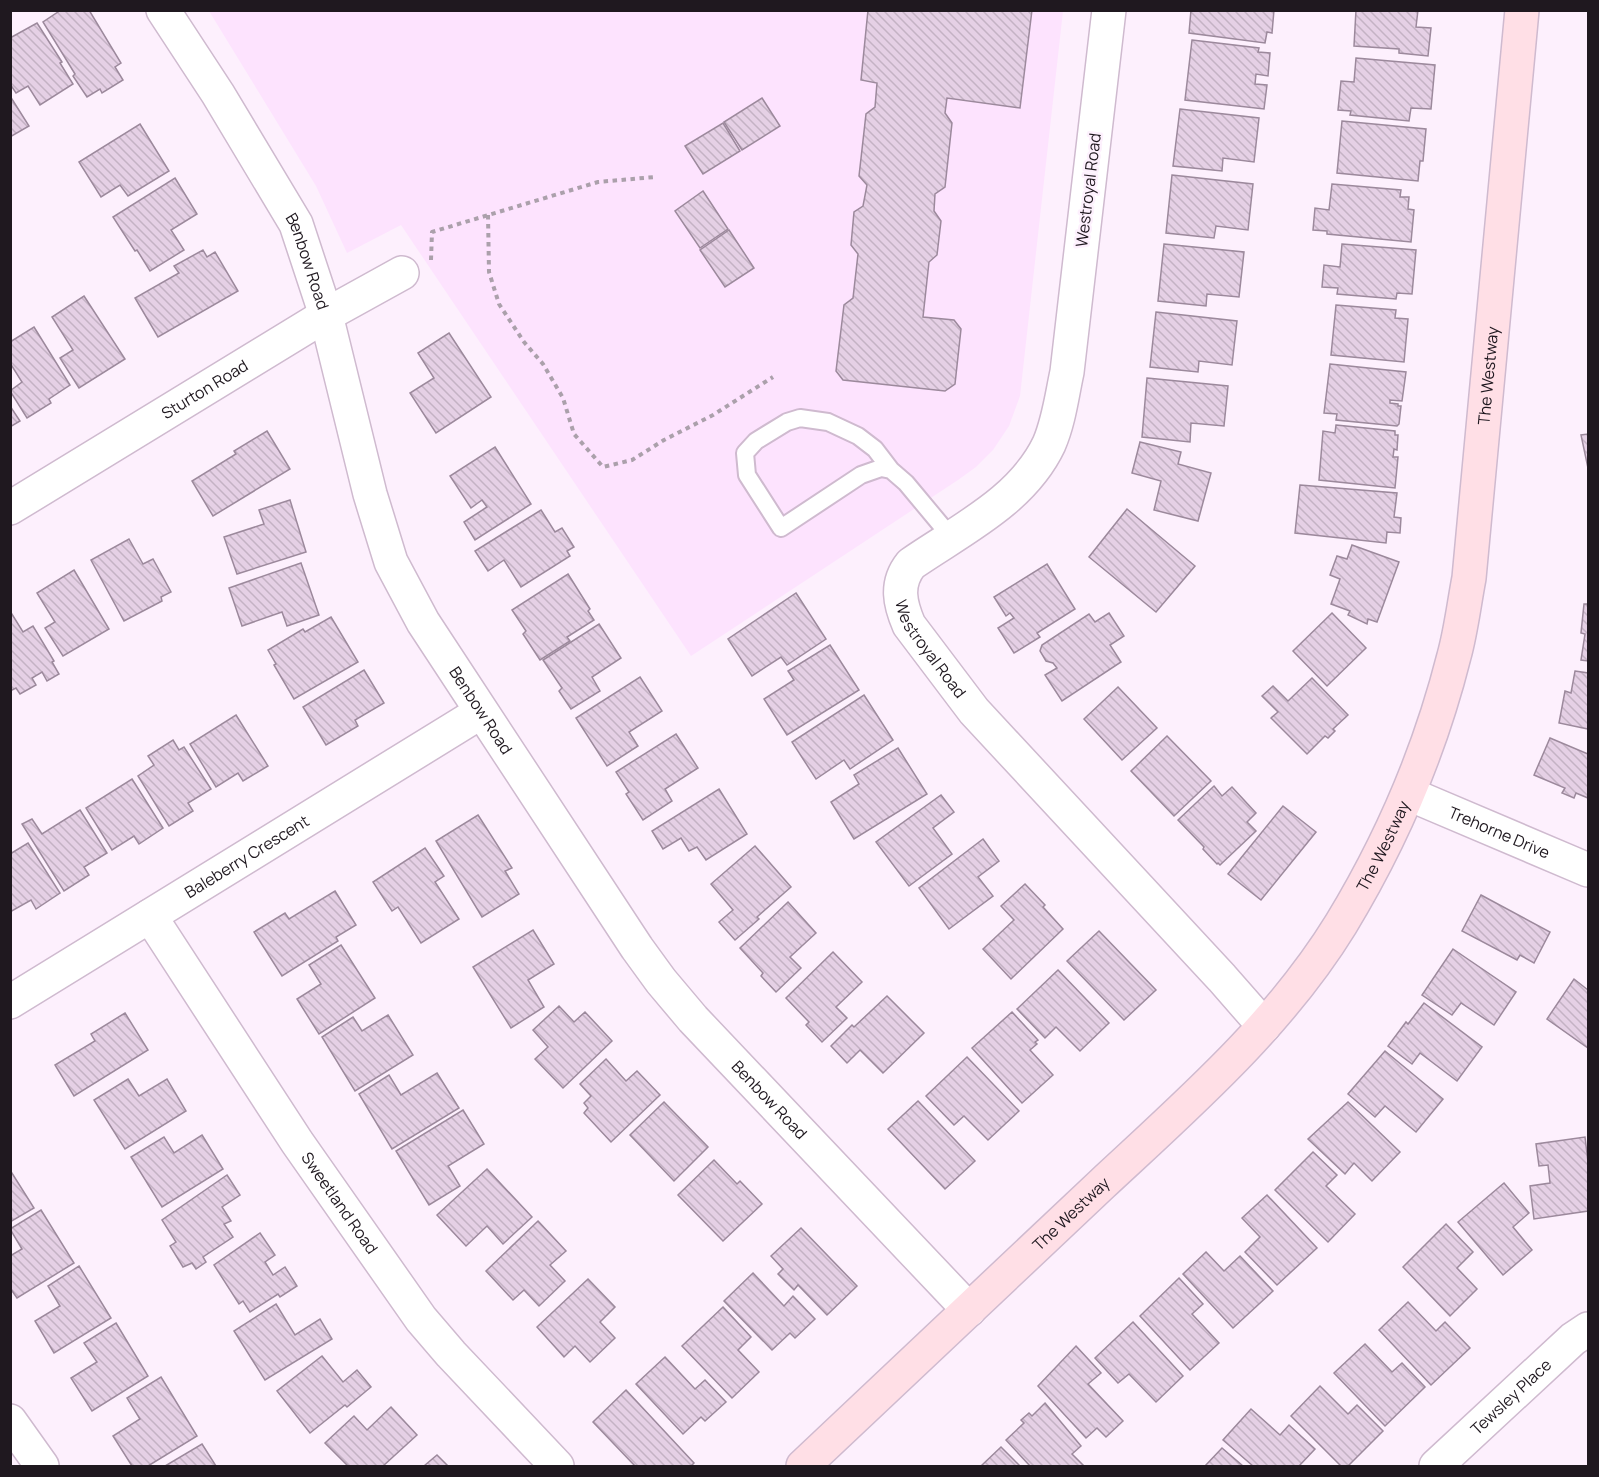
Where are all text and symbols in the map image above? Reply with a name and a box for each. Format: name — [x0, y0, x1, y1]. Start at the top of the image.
street label: Westroyal Road — [1070, 132, 1106, 248]
street label: Benbow Road — [281, 209, 334, 312]
street label: The Westway — [1472, 325, 1503, 426]
street label: Sturton Road — [157, 354, 252, 424]
street label: Westroyal Road — [890, 597, 971, 702]
street label: Benbow Road — [444, 662, 518, 758]
street label: The Westway — [1351, 797, 1415, 895]
street label: Trehorne Drive — [1445, 801, 1553, 864]
street label: Baleberry Crescent — [180, 810, 313, 903]
street label: Benbow Road — [727, 1056, 812, 1144]
street label: Sweetland Road — [296, 1148, 383, 1258]
street label: The Westway — [1028, 1171, 1114, 1255]
street label: Tewsley Place — [1466, 1354, 1556, 1440]

